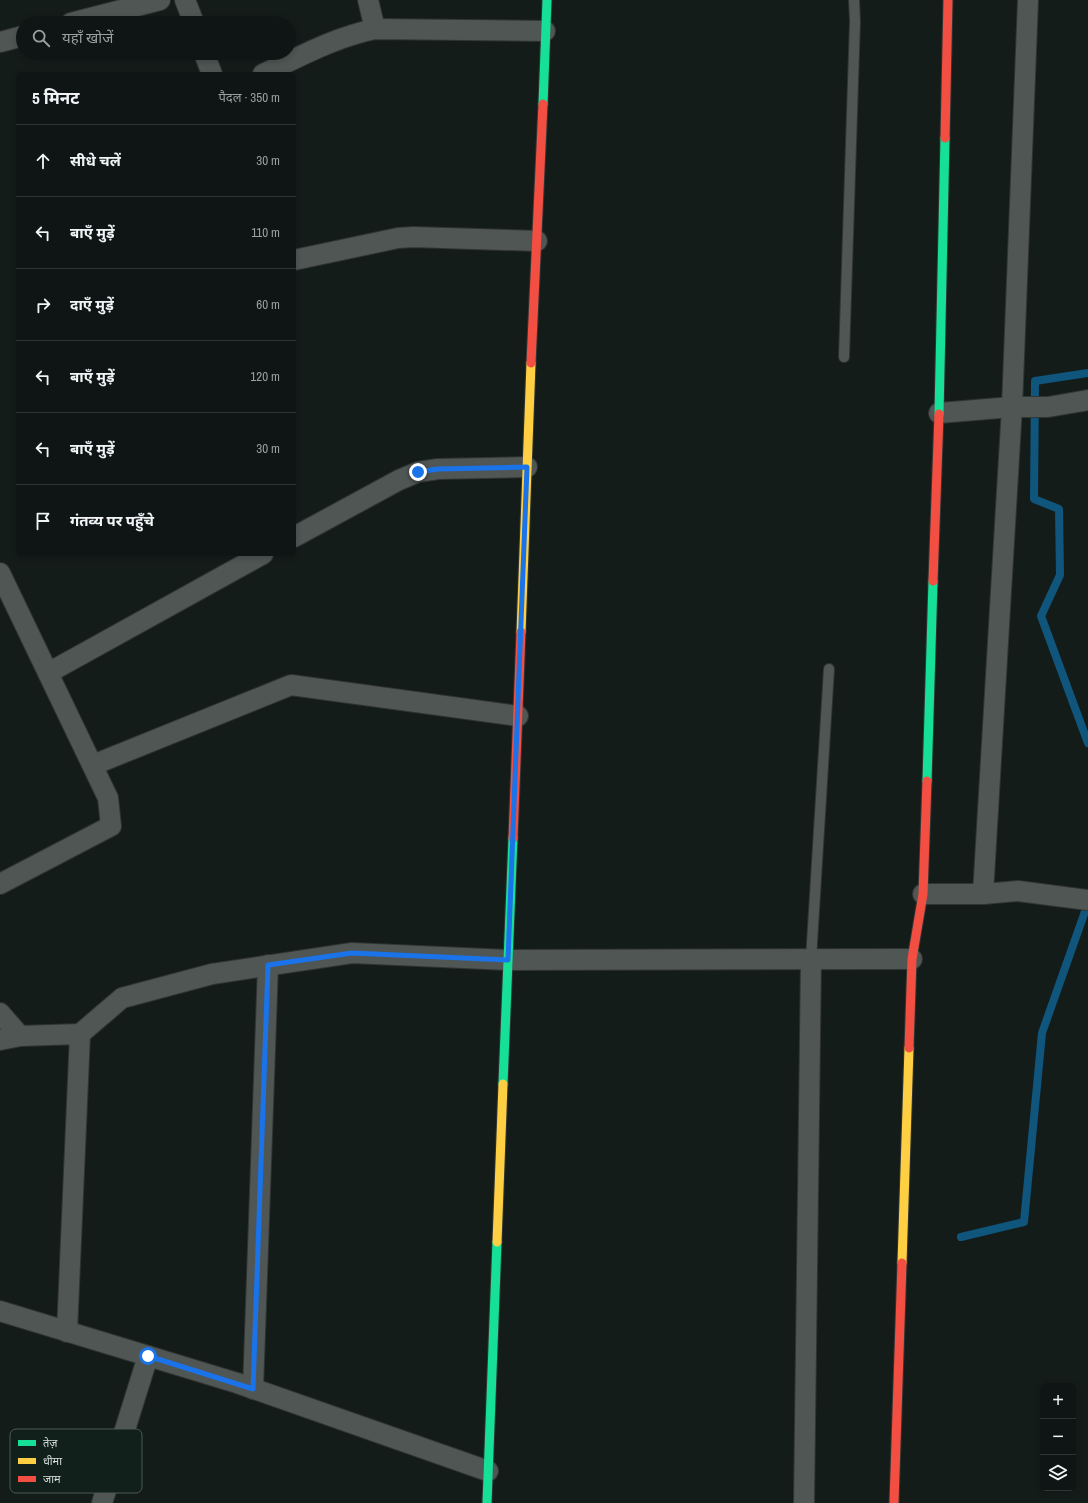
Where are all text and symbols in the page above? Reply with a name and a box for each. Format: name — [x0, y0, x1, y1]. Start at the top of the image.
search box — [16, 16, 296, 60]
icon: search — [30, 27, 52, 49]
text: यहाँ खोजें — [62, 27, 113, 48]
text: 5 मिनट — [32, 86, 79, 109]
text: पैदल · 350 m — [218, 89, 280, 106]
icon: ahead — [32, 150, 54, 172]
text: सीधे चलें — [70, 150, 121, 171]
text: 30 m — [256, 152, 280, 169]
icon: left — [32, 222, 54, 244]
text: बाएँ मुड़ें — [70, 222, 115, 243]
text: 110 m — [251, 224, 280, 241]
icon: right — [32, 294, 54, 316]
text: दाएँ मुड़ें — [70, 294, 114, 315]
text: 60 m — [256, 296, 280, 313]
icon: left — [32, 366, 54, 388]
text: बाएँ मुड़ें — [70, 366, 115, 387]
text: 120 m — [250, 368, 280, 385]
icon: left — [32, 438, 54, 460]
text: बाएँ मुड़ें — [70, 438, 115, 459]
text: 30 m — [256, 440, 280, 457]
route end — [409, 463, 427, 481]
icon: arrive — [32, 510, 54, 532]
text: गंतव्य पर पहुँचे — [70, 510, 154, 531]
route start — [139, 1347, 157, 1365]
map controls — [1040, 1383, 1076, 1491]
button: + — [1040, 1383, 1076, 1419]
button: − — [1040, 1419, 1076, 1455]
legend — [10, 1429, 142, 1493]
text: तेज़ — [43, 1436, 58, 1450]
text: धीमा — [43, 1454, 62, 1468]
button: layers — [1040, 1455, 1076, 1491]
text: जाम — [43, 1472, 61, 1486]

